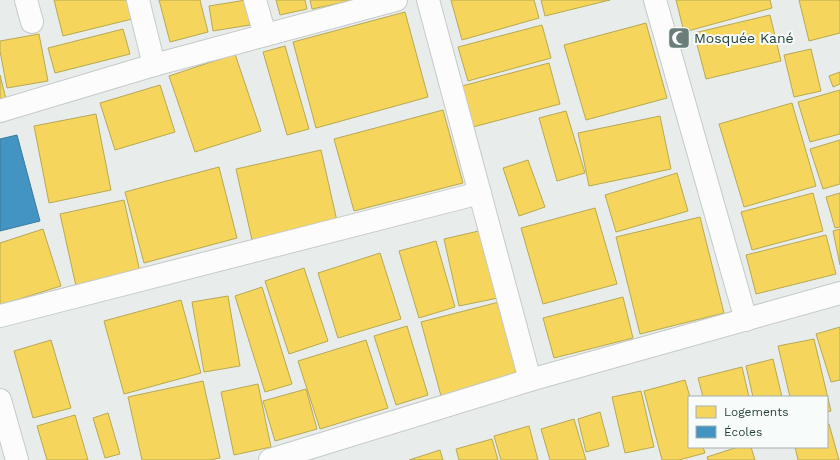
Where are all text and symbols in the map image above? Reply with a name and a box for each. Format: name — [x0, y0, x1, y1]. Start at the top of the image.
mosque icon: Mosquée Kané — [666, 25, 692, 51]
place label: Mosquée Kané — [694, 30, 794, 46]
legend — [688, 396, 828, 448]
text: Logements — [724, 405, 789, 419]
text: Écoles — [724, 425, 762, 439]

